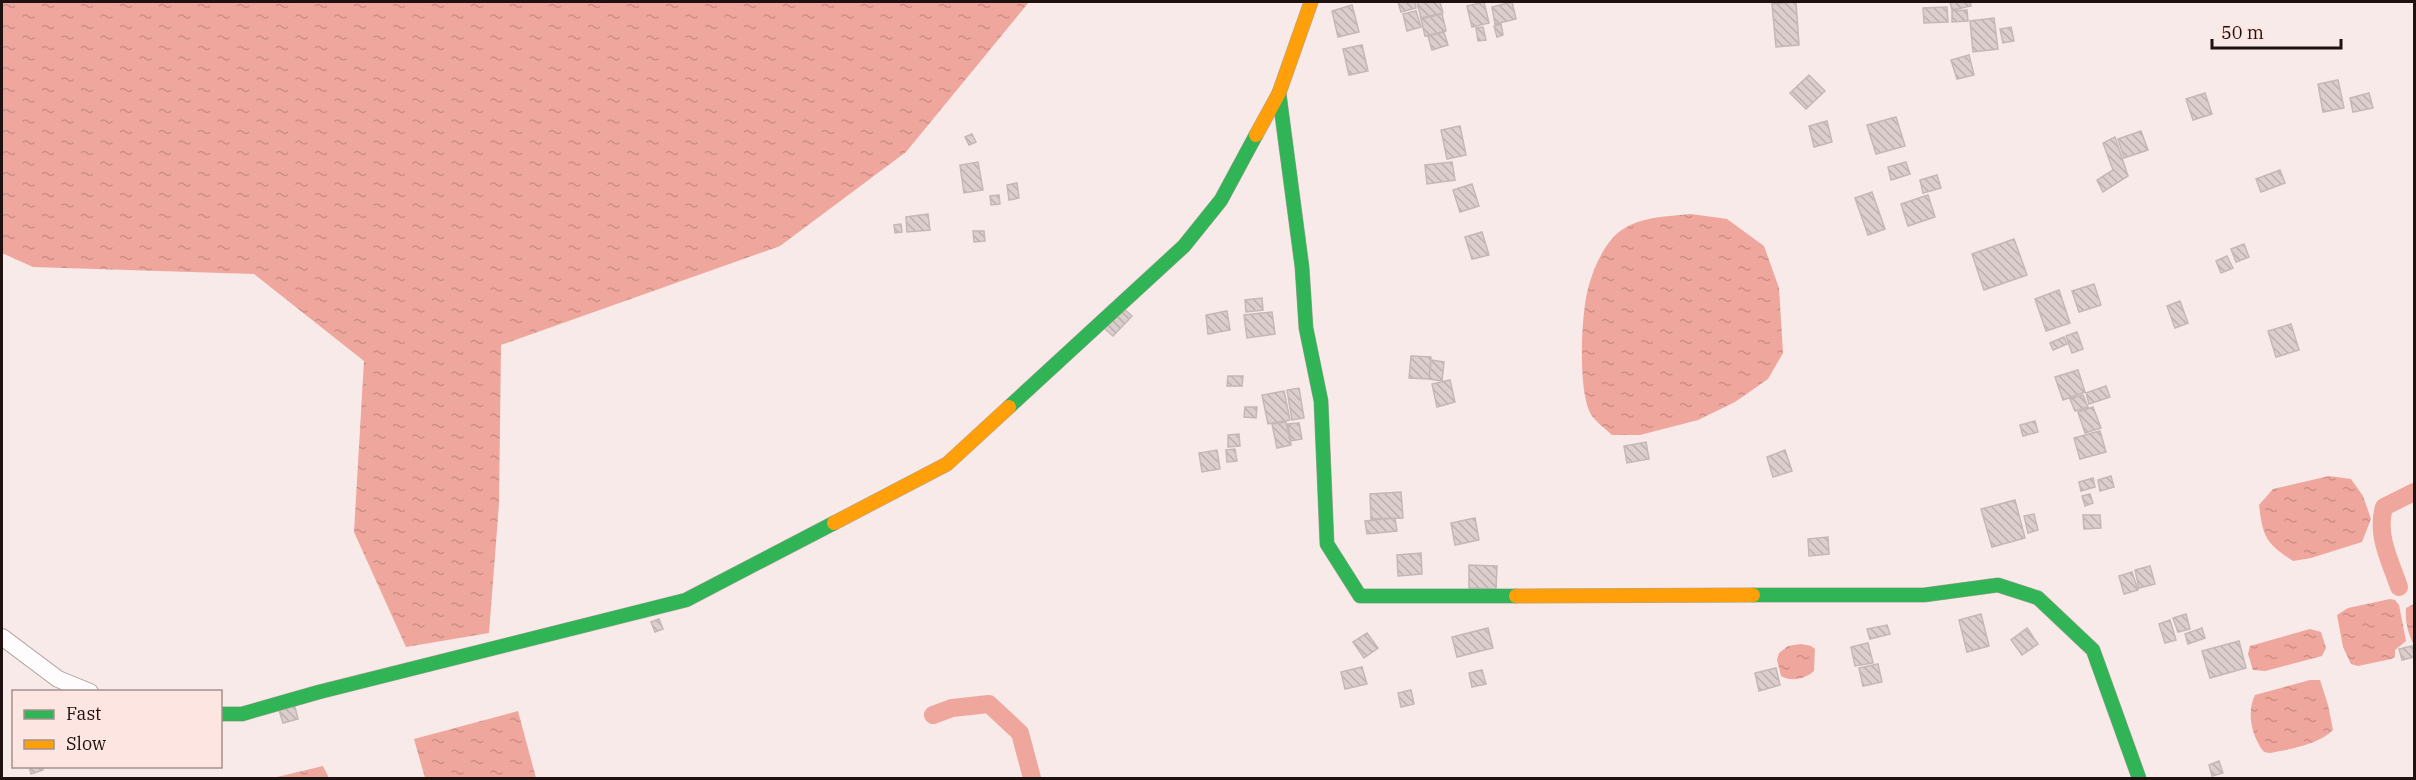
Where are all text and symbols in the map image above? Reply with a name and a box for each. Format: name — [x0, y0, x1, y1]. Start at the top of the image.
scale bar — [2212, 12, 2341, 50]
text: 50 m — [2221, 21, 2264, 44]
legend — [12, 690, 222, 768]
text: Fast — [66, 702, 101, 725]
text: Slow — [66, 732, 106, 755]

